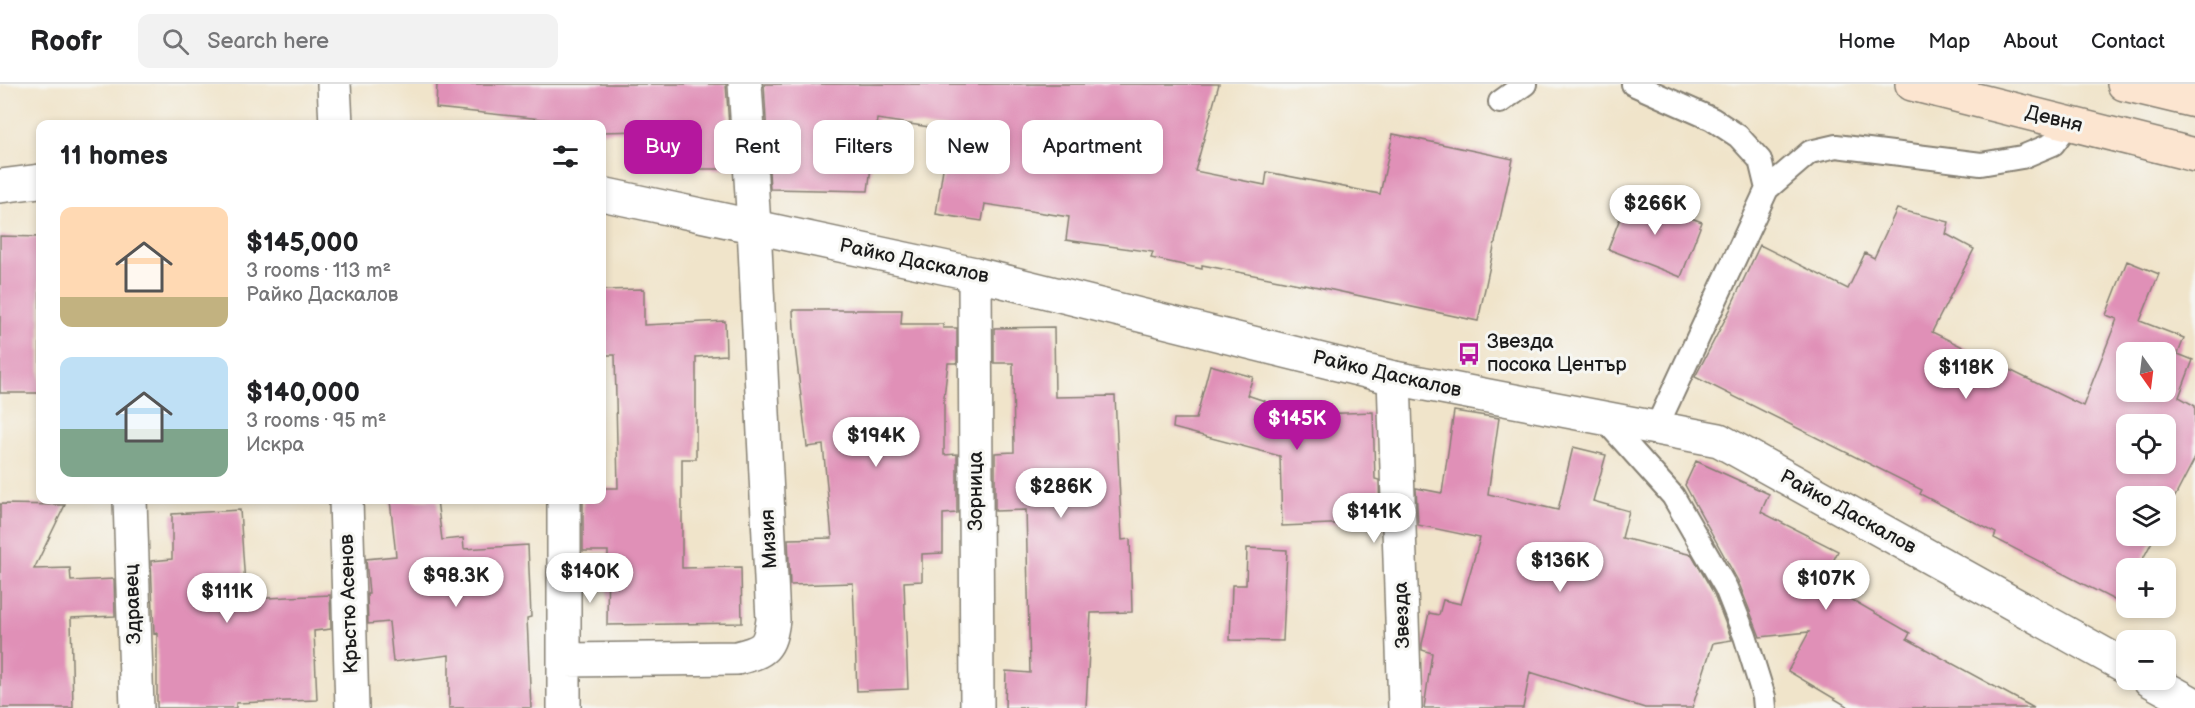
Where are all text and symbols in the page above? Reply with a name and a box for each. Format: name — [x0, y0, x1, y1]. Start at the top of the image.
search box — [138, 14, 558, 68]
text: Roofr — [30, 25, 102, 58]
icon: search — [159, 25, 192, 58]
text: Search here — [207, 28, 329, 55]
text: Home — [1838, 29, 1895, 54]
text: Map — [1928, 29, 1970, 54]
text: About — [2003, 29, 2058, 54]
text: Contact — [2091, 29, 2165, 54]
street label: Девня — [2023, 100, 2085, 138]
chip: Buy — [624, 120, 702, 174]
chip: Rent — [714, 120, 801, 174]
chip: Filters — [813, 120, 914, 174]
chip: New — [926, 120, 1010, 174]
chip: Apartment — [1022, 120, 1163, 174]
icon: filters — [549, 140, 582, 173]
text: 11 homes — [60, 141, 168, 172]
pin: $266K — [1613, 185, 1697, 236]
text: $266K — [1624, 192, 1687, 216]
text: $145,000 — [246, 228, 359, 259]
icon: home — [108, 231, 180, 303]
street label: Райко Даскалов — [837, 233, 991, 289]
text: 3 rooms · 113 m² — [246, 259, 391, 283]
text: Райко Даскалов — [246, 283, 398, 307]
place label: Звезда посока Център — [1487, 330, 1627, 377]
bus stop icon: Звезда посока Център — [1456, 341, 1482, 367]
north arrow — [2116, 342, 2176, 402]
map controls — [2116, 342, 2176, 690]
street label: Райко Даскалов — [1310, 345, 1464, 403]
pin: $118K — [1924, 349, 2008, 400]
text: $118K — [1938, 356, 1994, 380]
text: $140,000 — [246, 378, 360, 409]
icon: home — [108, 381, 180, 453]
pin: $145K — [1255, 400, 1339, 451]
text: $145K — [1268, 407, 1326, 431]
text: 3 rooms · 95 m² — [246, 409, 386, 433]
button: locate — [2116, 414, 2176, 474]
pin: $194K — [834, 417, 918, 468]
text: $194K — [847, 424, 905, 448]
text: Искра — [246, 433, 304, 457]
street label: Зорница — [964, 451, 988, 531]
street label: Райко Даскалов — [1776, 465, 1921, 560]
pin: $286K — [1019, 468, 1103, 519]
text: $286K — [1030, 475, 1092, 499]
button: layers — [2116, 486, 2176, 546]
pin: $141K — [1332, 493, 1416, 544]
text: $141K — [1347, 500, 1402, 524]
street label: Мизия — [755, 509, 783, 569]
street label: Кръстю Асенов — [335, 533, 363, 674]
pin: $136K — [1518, 542, 1602, 593]
text: $136K — [1531, 549, 1590, 573]
pin: $140K — [548, 553, 632, 604]
pin: $98.3K — [407, 557, 505, 608]
button: + — [2116, 558, 2176, 618]
text: $140K — [560, 560, 620, 584]
pin: $107K — [1784, 560, 1868, 611]
street label: Здравец — [120, 563, 146, 645]
text: $98.3K — [423, 564, 489, 588]
text: $107K — [1797, 567, 1855, 591]
pin: $111K — [185, 573, 269, 624]
text: $111K — [201, 580, 253, 604]
street label: Звезда — [1389, 581, 1415, 649]
button: − — [2116, 630, 2176, 690]

